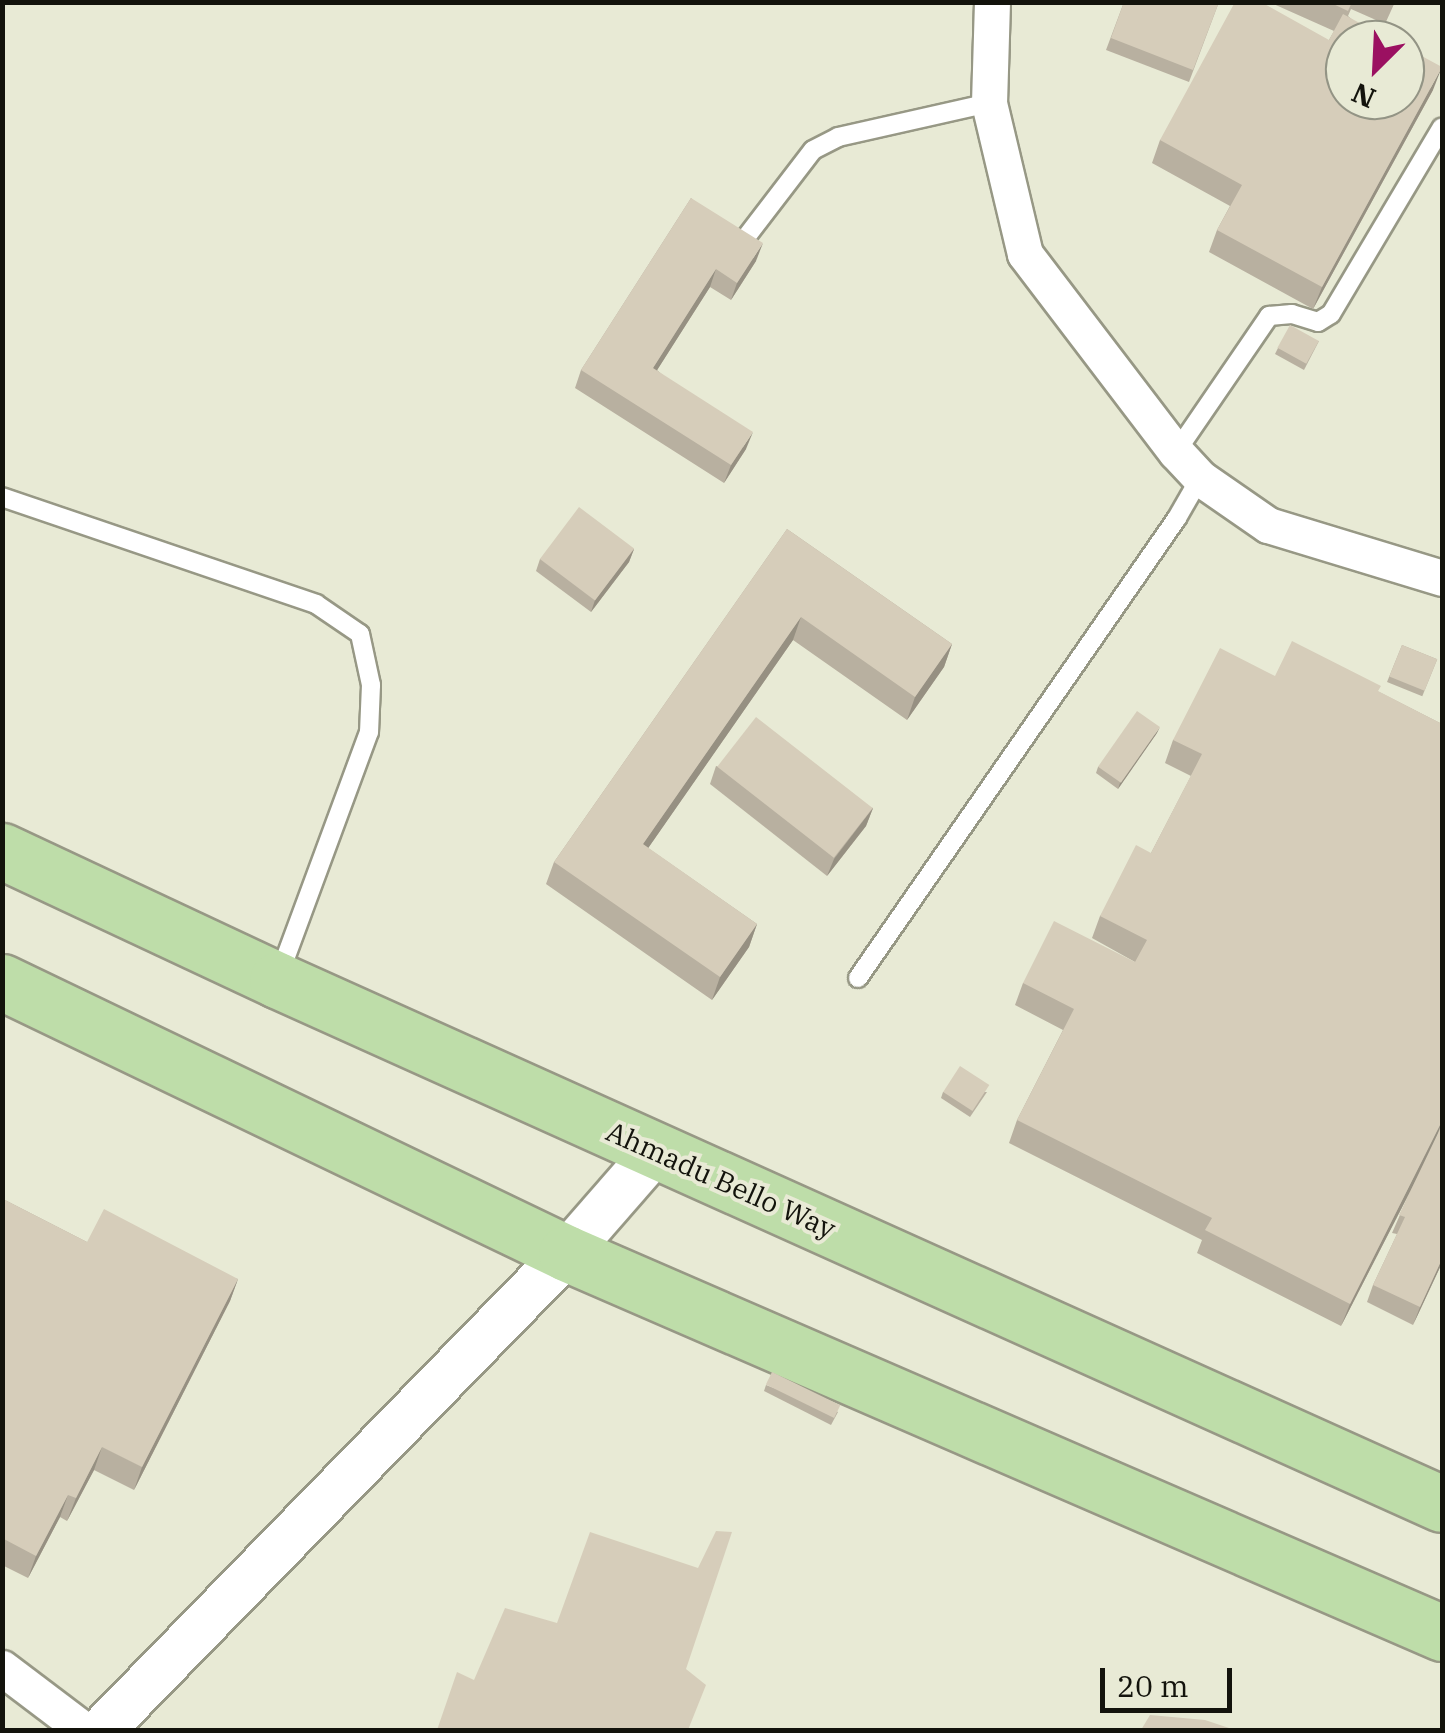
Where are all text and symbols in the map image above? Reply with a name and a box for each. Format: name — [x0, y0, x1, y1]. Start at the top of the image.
north arrow — [1325, 20, 1425, 120]
text: N — [1346, 75, 1381, 117]
street label: Ahmadu Bello Way — [601, 1114, 841, 1246]
scale bar — [1105, 1648, 1238, 1710]
text: 20 m — [1117, 1666, 1189, 1705]

